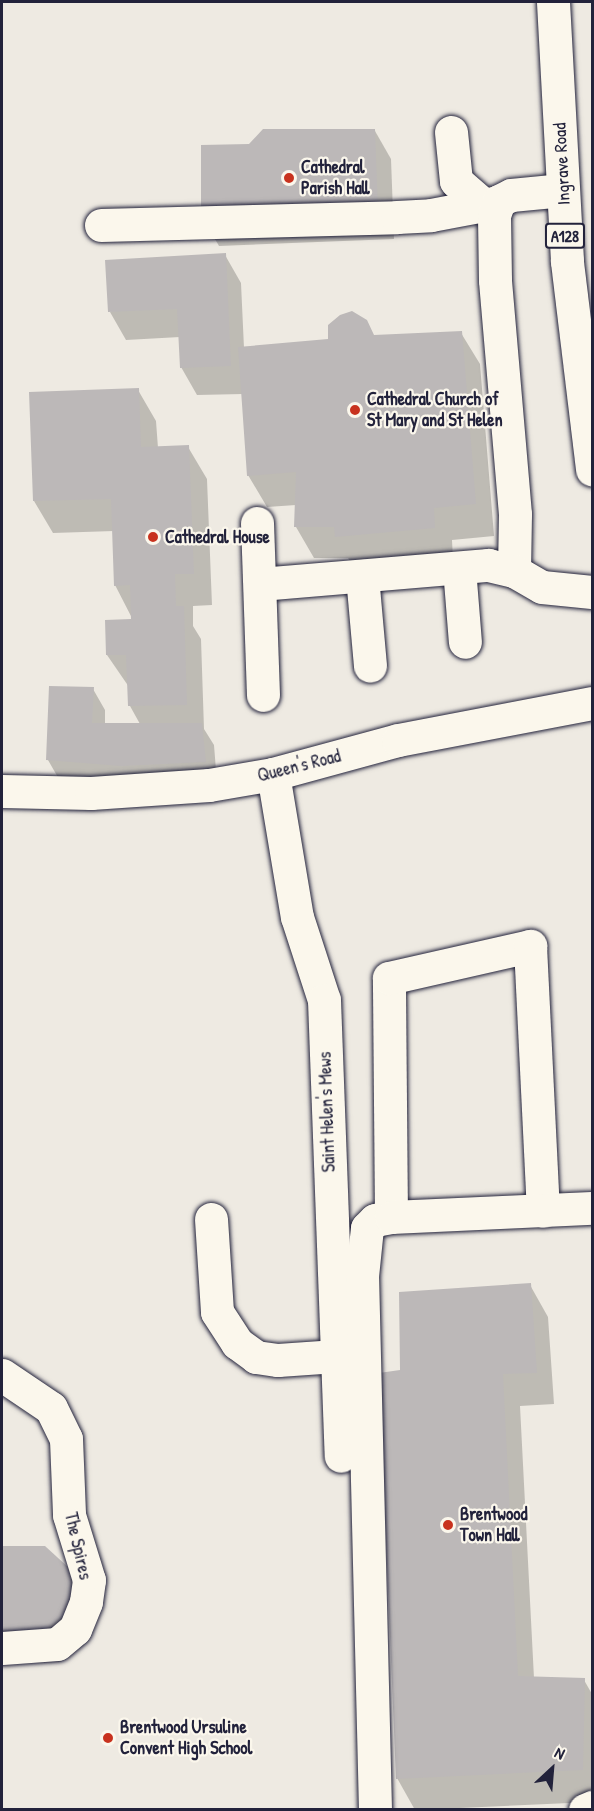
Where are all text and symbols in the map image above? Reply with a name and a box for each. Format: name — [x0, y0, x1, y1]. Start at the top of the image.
street label: Ingrave Road — [549, 122, 575, 206]
place label: Cathedral Parish Hall — [301, 157, 370, 200]
marker: Cathedral Parish Hall — [282, 171, 296, 185]
road number: A128 — [544, 223, 586, 249]
place label: Cathedral Church of St Mary and St Helen — [367, 389, 503, 432]
marker: Cathedral Church of St Mary and St Helen — [348, 403, 362, 417]
place label: Cathedral House — [165, 526, 270, 548]
marker: Cathedral House — [146, 530, 160, 544]
street label: Queen's Road — [255, 745, 343, 787]
street label: Saint Helen's Mews — [314, 1051, 340, 1173]
place label: Brentwood Town Hall — [460, 1504, 527, 1546]
street label: The Spires — [60, 1510, 96, 1582]
marker: Brentwood Town Hall — [441, 1518, 455, 1532]
place label: Brentwood Ursuline Convent High School — [120, 1717, 252, 1760]
marker: Brentwood Ursuline Convent High School — [101, 1731, 115, 1745]
north arrow — [522, 1739, 582, 1799]
text: N — [551, 1741, 569, 1765]

